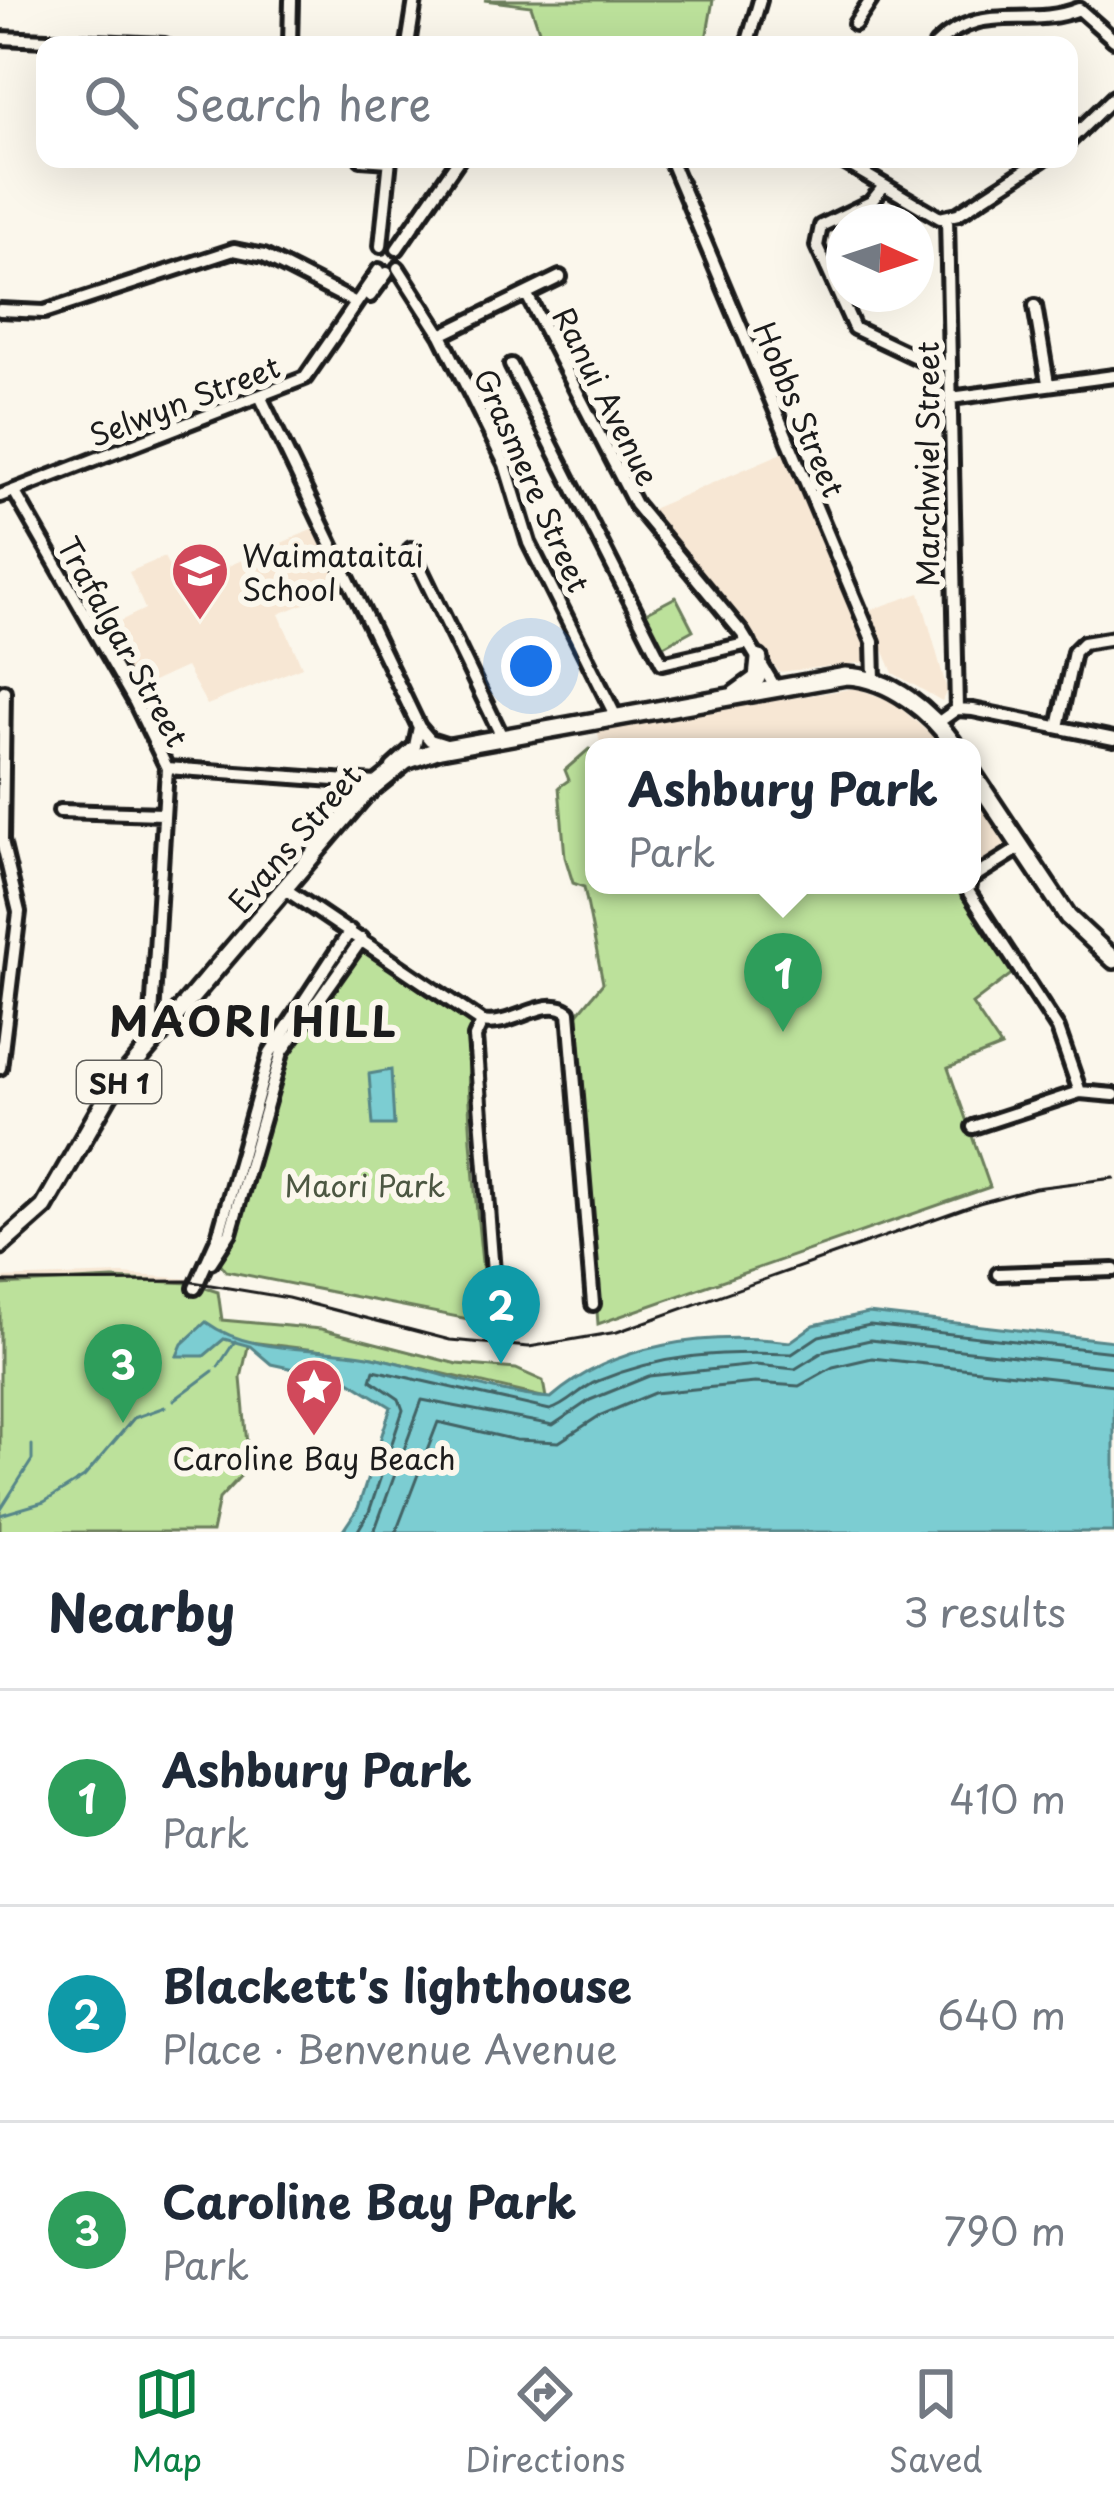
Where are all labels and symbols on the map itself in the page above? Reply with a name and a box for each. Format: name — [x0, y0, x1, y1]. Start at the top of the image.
north arrow — [826, 204, 934, 312]
street label: Ranui Avenue — [543, 299, 671, 493]
street label: Hobbs Street — [743, 314, 857, 504]
street label: Marchwiel Street — [904, 341, 949, 587]
street label: Selwyn Street — [82, 343, 286, 457]
street label: Grasmere Street — [464, 361, 602, 599]
street label: Trafalgar Street — [47, 527, 201, 755]
place label: Waimataitai School — [242, 532, 424, 611]
school or university icon: Waimataitai School — [169, 540, 231, 622]
your location — [501, 636, 561, 696]
street label: Evans Street — [217, 754, 371, 922]
pin: 1 — [744, 933, 822, 1032]
district label: MAORI HILL — [109, 988, 399, 1051]
road number: SH 1 — [77, 1061, 161, 1103]
park label: Maori Park — [285, 1162, 445, 1207]
pin: 2 — [462, 1265, 540, 1364]
pin: 3 — [84, 1324, 162, 1423]
place icon: Caroline Bay Beach — [283, 1356, 345, 1438]
place label: Caroline Bay Beach — [172, 1435, 456, 1480]

